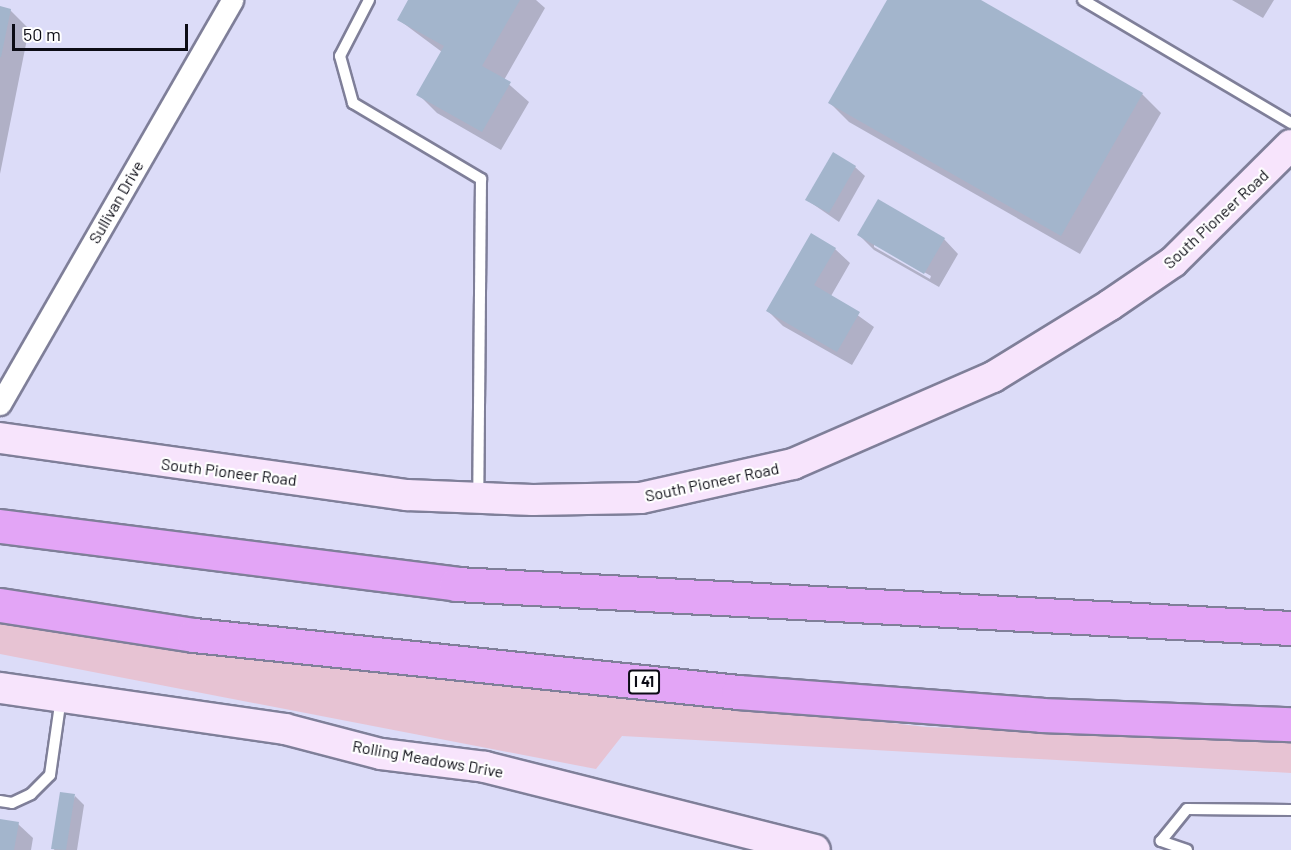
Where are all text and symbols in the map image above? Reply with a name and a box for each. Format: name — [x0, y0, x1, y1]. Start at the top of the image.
scale bar — [15, 12, 190, 50]
text: 50 m — [23, 23, 61, 45]
street label: Sullivan Drive — [85, 157, 147, 247]
street label: South Pioneer Road — [1160, 165, 1272, 273]
street label: South Pioneer Road — [160, 454, 298, 490]
street label: South Pioneer Road — [643, 458, 781, 506]
road number: I 41 — [628, 670, 660, 694]
street label: Rolling Meadows Drive — [351, 736, 505, 782]

